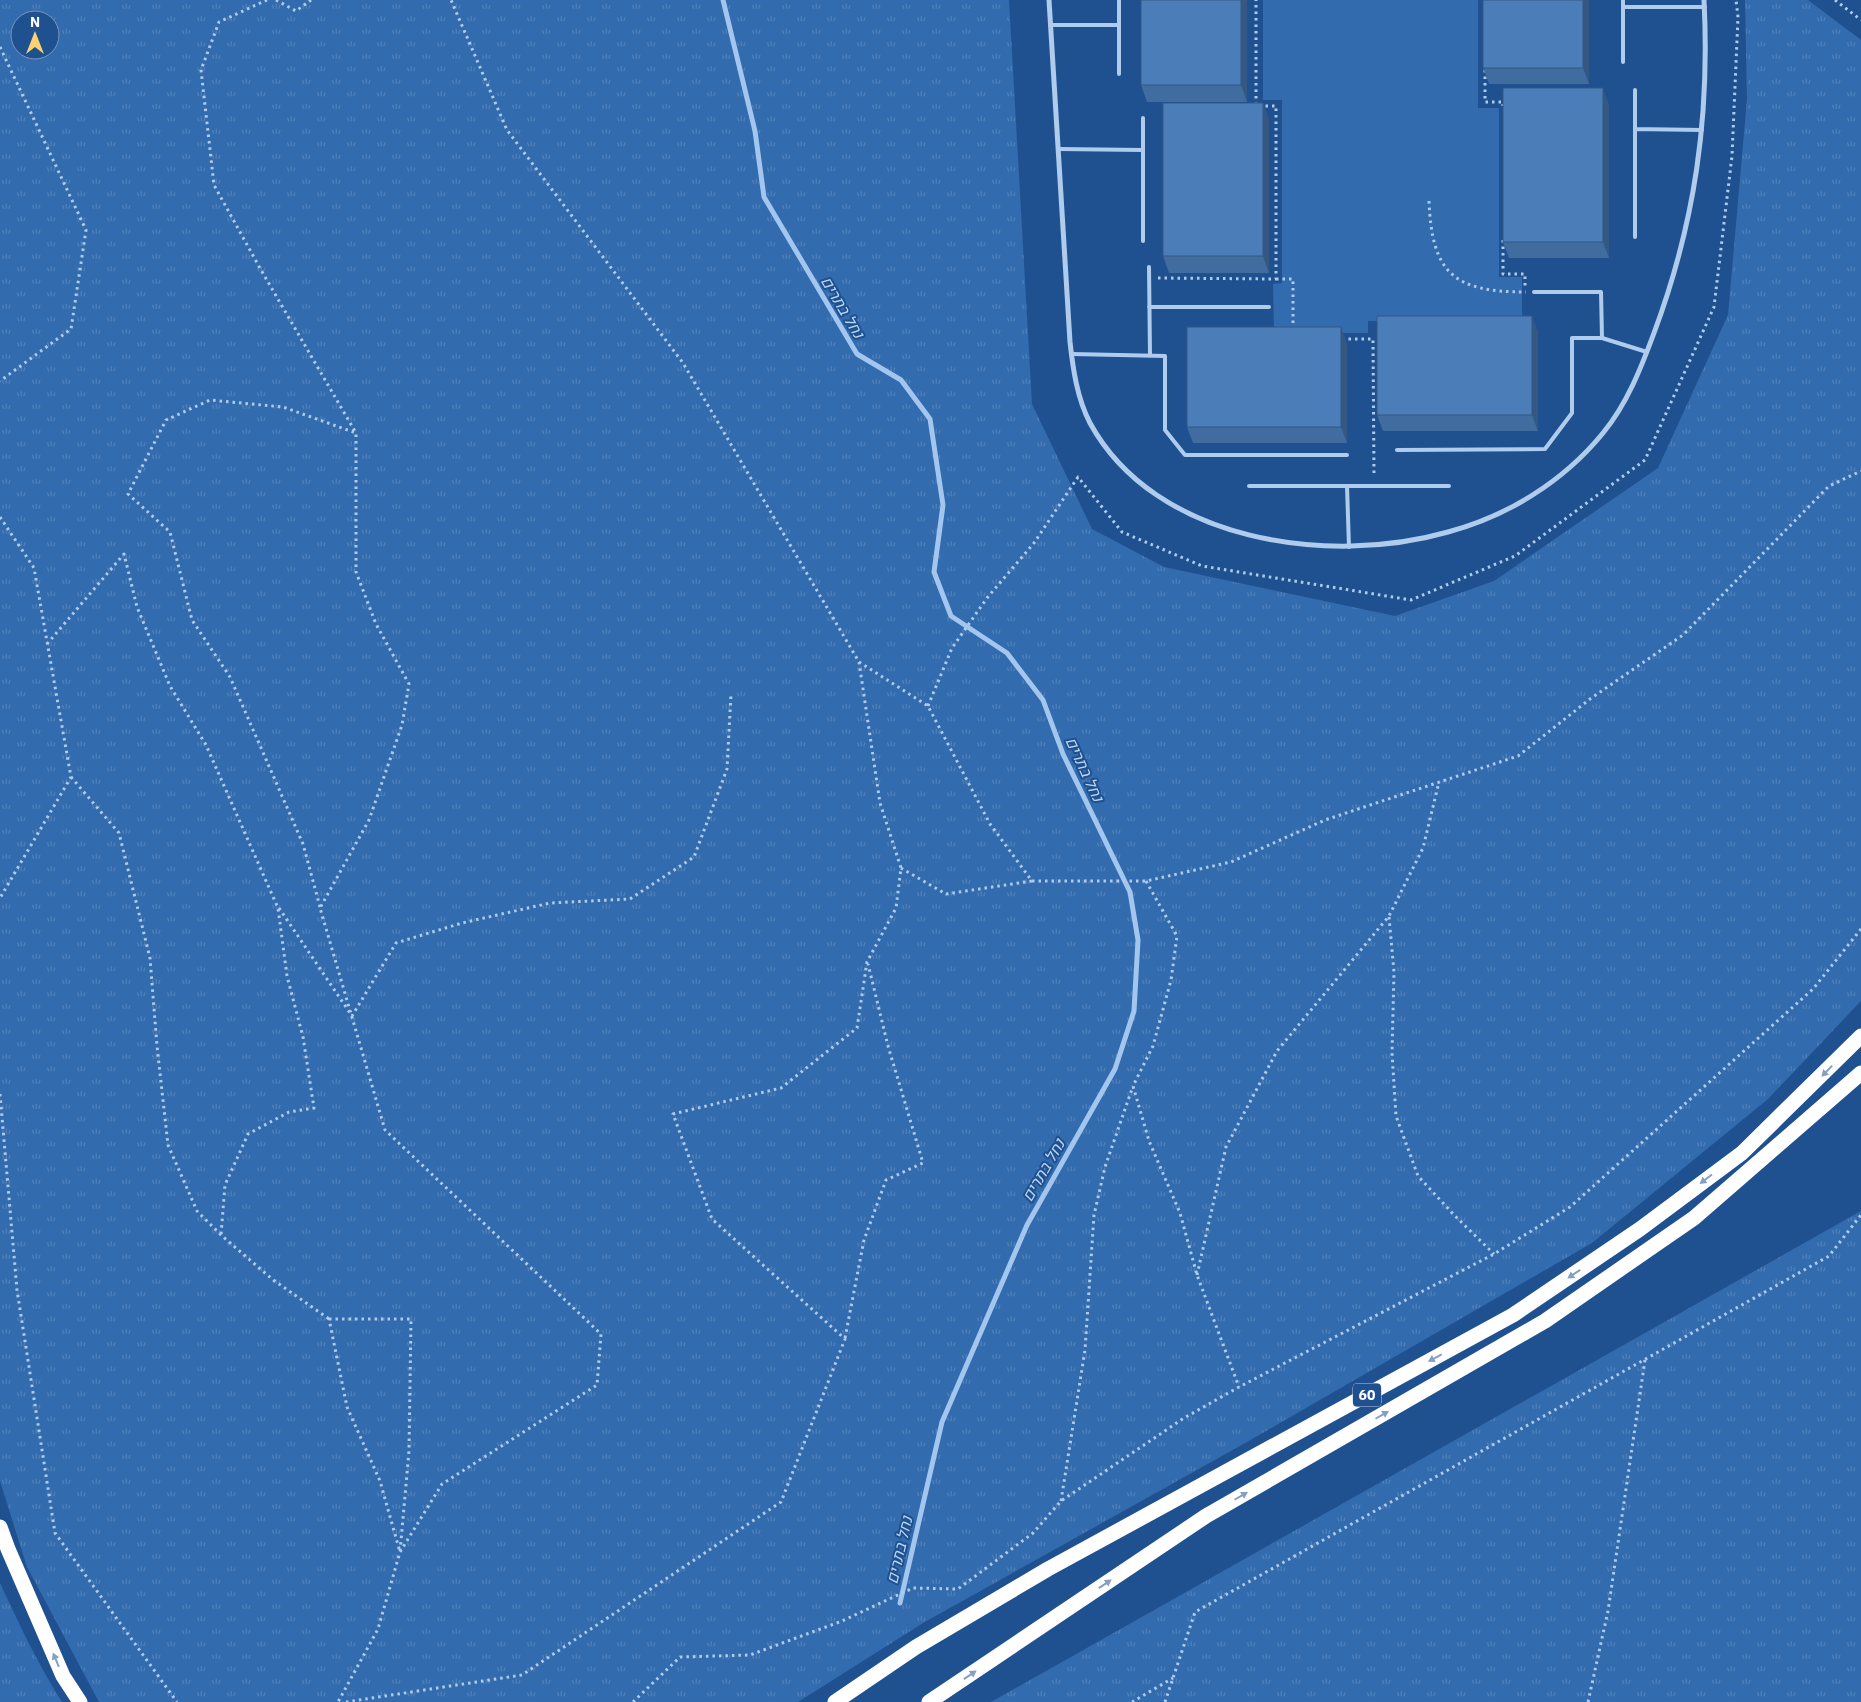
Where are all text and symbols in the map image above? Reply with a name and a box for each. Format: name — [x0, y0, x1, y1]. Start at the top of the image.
north arrow — [10, 10, 60, 60]
text: N — [30, 13, 40, 31]
water label: נחל בתרים — [817, 272, 870, 343]
water label: נחל בתרים — [1061, 734, 1109, 805]
one-way arrow — [1821, 1065, 1833, 1077]
water label: נחל בתרים — [1017, 1134, 1069, 1205]
one-way arrow — [1700, 1174, 1713, 1185]
one-way arrow — [1567, 1269, 1581, 1279]
one-way arrow — [1428, 1354, 1443, 1362]
road number: 60 — [1353, 1384, 1381, 1406]
one-way arrow — [1375, 1411, 1389, 1419]
one-way arrow — [1234, 1492, 1248, 1500]
water label: נחל בתרים — [882, 1513, 917, 1586]
one-way arrow — [1098, 1579, 1111, 1589]
one-way arrow — [51, 1653, 59, 1667]
one-way arrow — [963, 1670, 977, 1680]

